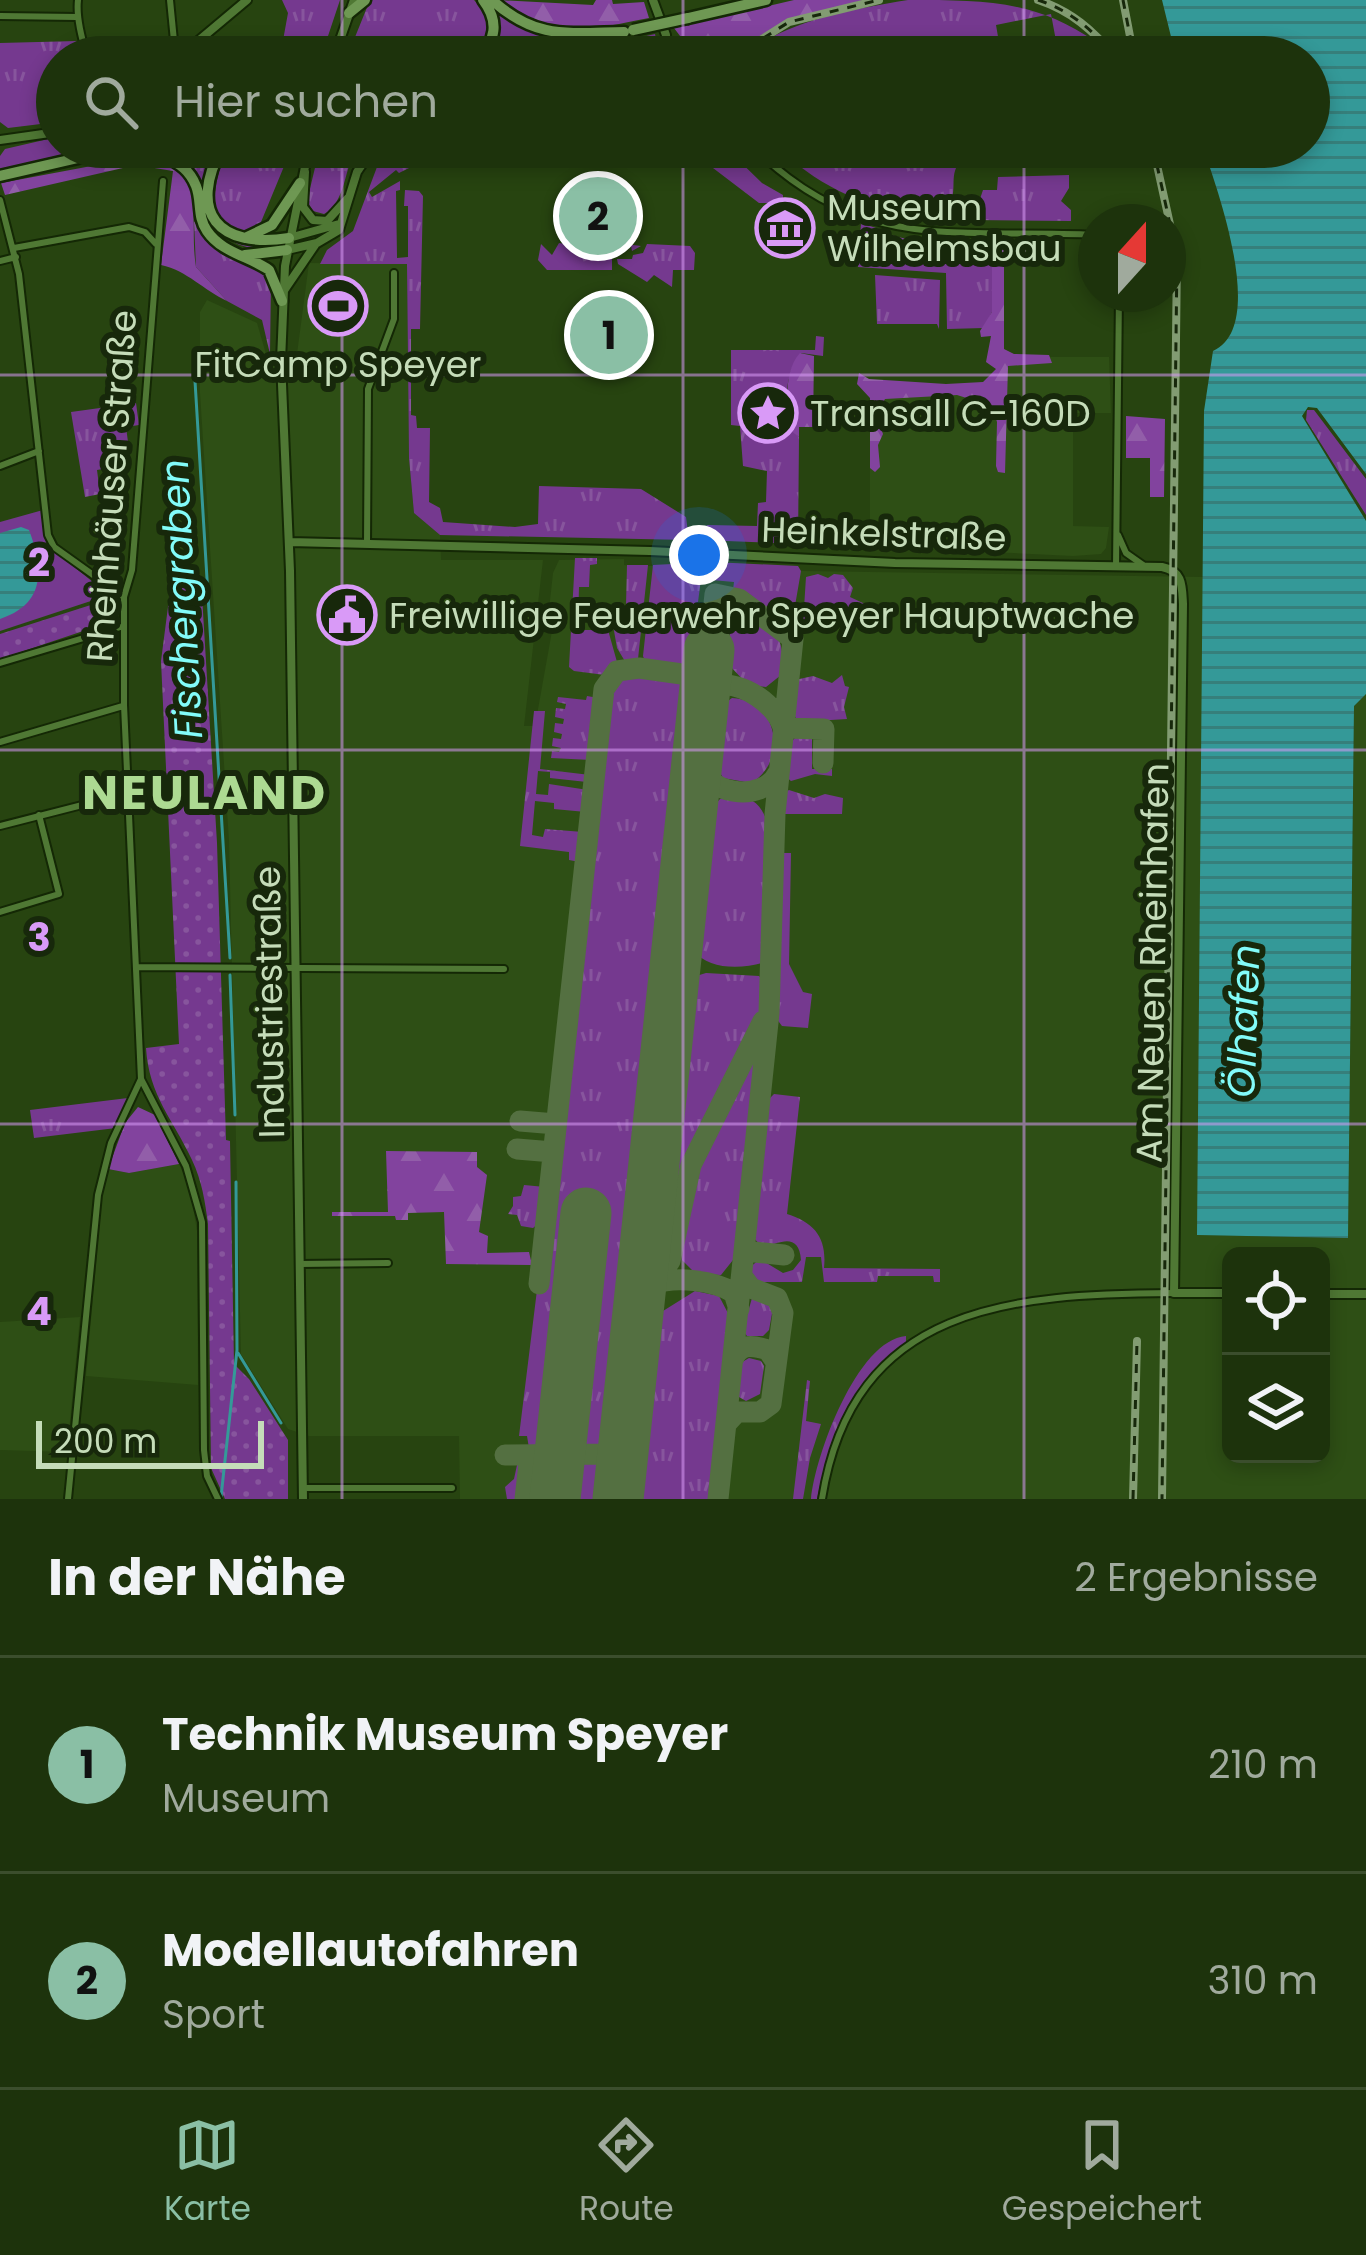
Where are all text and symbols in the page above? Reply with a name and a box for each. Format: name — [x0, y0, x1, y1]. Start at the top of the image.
search box — [36, 36, 1330, 168]
icon: search — [78, 69, 144, 135]
text: Hier suchen — [174, 70, 438, 133]
pin: 2 — [559, 171, 637, 261]
place label: Museum Wilhelmsbau — [827, 182, 1062, 274]
museum icon: Museum Wilhelmsbau — [754, 197, 816, 259]
north arrow — [1078, 204, 1186, 312]
sports icon: FitCamp Speyer — [307, 275, 369, 337]
pin: 1 — [570, 290, 648, 380]
street label: Rheinhäuser Straße — [74, 308, 149, 664]
place label: FitCamp Speyer — [194, 339, 482, 390]
place icon: Transall C-160D — [737, 382, 799, 444]
place label: Transall C-160D — [810, 388, 1091, 439]
water label: Fischergraben — [147, 458, 216, 740]
street label: Heinkelstraße — [760, 504, 1007, 563]
your location — [669, 525, 729, 585]
text: 2 — [28, 535, 50, 590]
public building icon: Freiwillige Feuerwehr Speyer Hauptwache — [316, 584, 378, 646]
place label: Freiwillige Feuerwehr Speyer Hauptwache — [389, 590, 1134, 641]
district label: NEULAND — [82, 759, 328, 826]
street label: Am Neuen Rheinhafen — [1124, 762, 1181, 1164]
street label: Industriestraße — [242, 865, 297, 1139]
text: 3 — [27, 910, 51, 965]
water label: Ölhafen — [1213, 943, 1274, 1099]
map controls — [1222, 1247, 1330, 1463]
button: locate — [1222, 1247, 1330, 1355]
text: 4 — [26, 1284, 52, 1339]
button: layers — [1222, 1355, 1330, 1463]
scale bar — [36, 1415, 264, 1468]
text: 200 m — [54, 1418, 157, 1465]
text: In der Nähe — [48, 1541, 346, 1613]
text: 2 Ergebnisse — [1074, 1550, 1318, 1605]
text: Technik Museum Speyer — [162, 1703, 728, 1766]
text: 1 — [80, 1737, 94, 1792]
text: 210 m — [1208, 1737, 1318, 1792]
text: Museum — [162, 1771, 330, 1826]
text: Modellautofahren — [162, 1919, 579, 1982]
text: 2 — [76, 1953, 98, 2008]
text: 310 m — [1207, 1953, 1318, 2008]
text: Sport — [162, 1987, 265, 2042]
tab: Karte — [164, 2112, 251, 2234]
tab: Route — [579, 2112, 674, 2234]
tab: Gespeichert — [1002, 2112, 1202, 2234]

